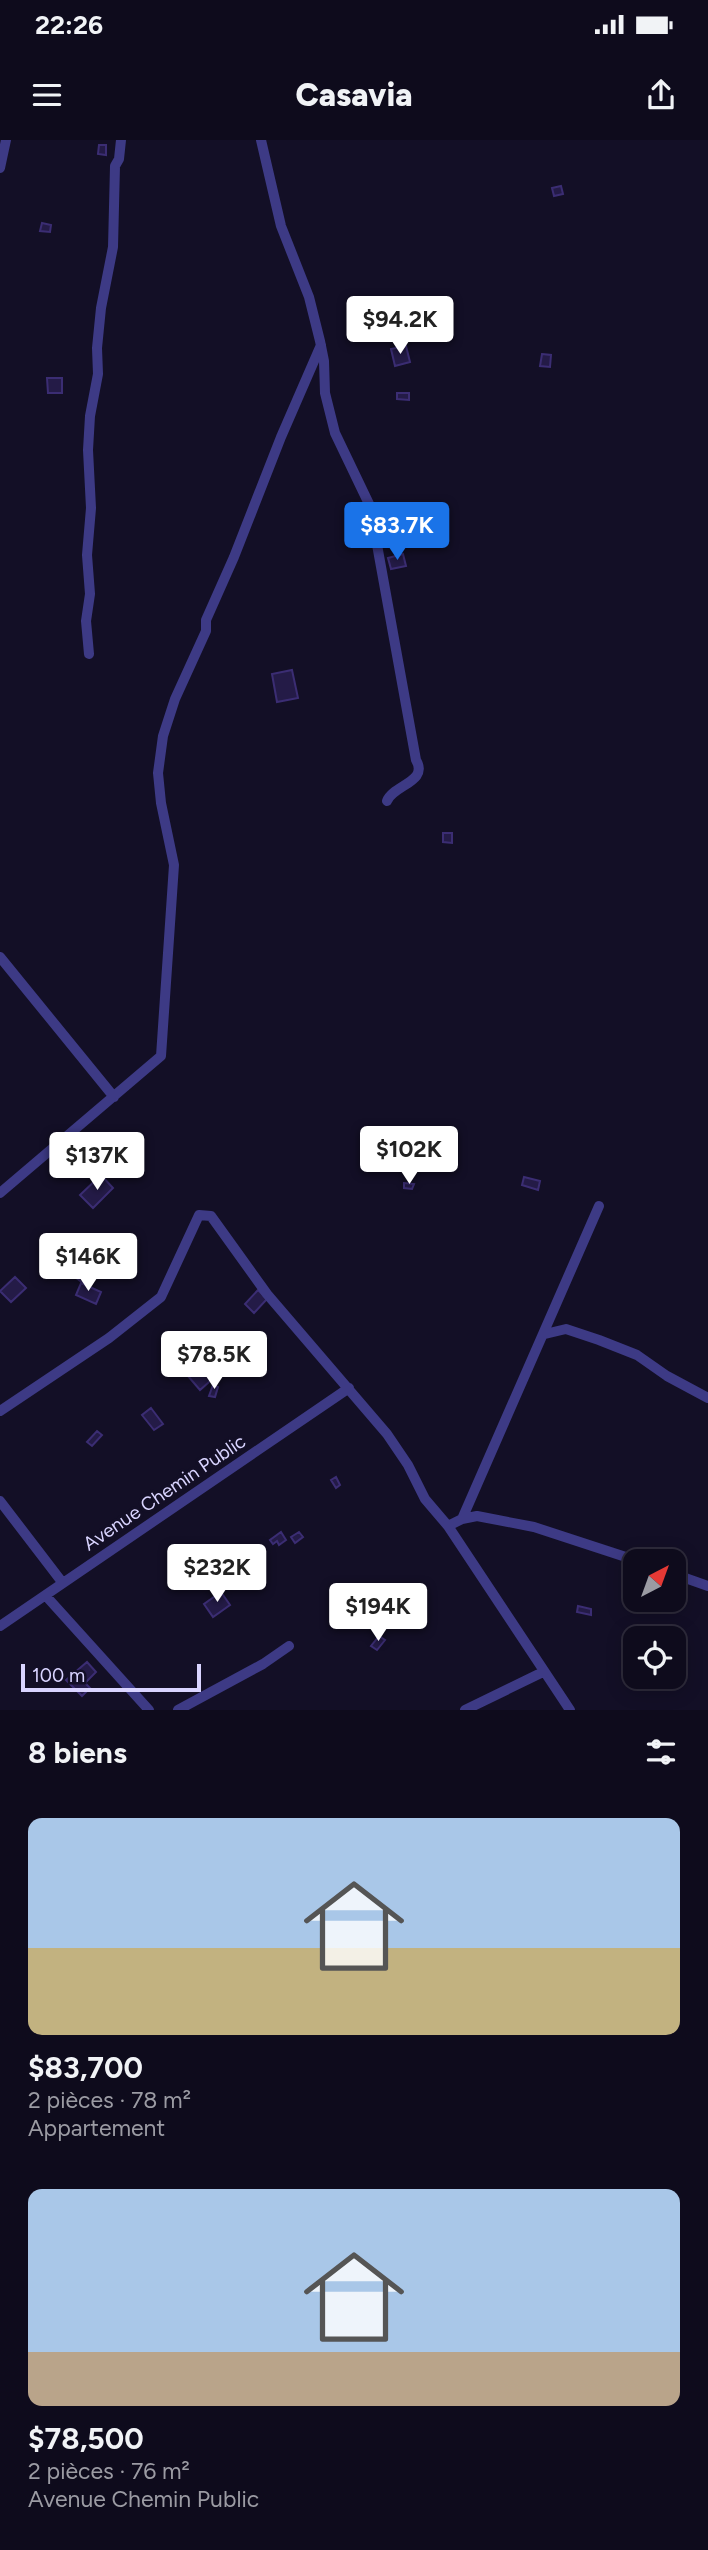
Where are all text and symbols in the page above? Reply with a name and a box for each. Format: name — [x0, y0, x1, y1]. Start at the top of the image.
text: 22:26 — [35, 9, 103, 41]
icon: menu — [28, 76, 66, 114]
text: Casavia — [295, 76, 413, 114]
icon: share — [642, 76, 680, 114]
pin: $94.2K — [343, 296, 457, 356]
text: $94.2K — [363, 305, 437, 333]
pin: $83.7K — [340, 502, 454, 562]
text: $83.7K — [360, 511, 434, 539]
pin: $102K — [360, 1126, 458, 1186]
pin: $137K — [48, 1132, 146, 1192]
text: $102K — [376, 1135, 442, 1163]
text: $137K — [65, 1141, 129, 1169]
pin: $146K — [39, 1234, 137, 1293]
text: $146K — [55, 1242, 121, 1270]
pin: $78.5K — [157, 1332, 271, 1391]
text: $78.5K — [177, 1340, 251, 1368]
street label: Avenue Chemin Public — [79, 1429, 250, 1555]
pin: $232K — [168, 1544, 266, 1604]
north arrow — [623, 1549, 686, 1612]
map controls — [623, 1549, 686, 1689]
text: $232K — [183, 1553, 251, 1581]
pin: $194K — [329, 1584, 427, 1643]
text: $194K — [345, 1592, 411, 1620]
button: locate — [623, 1626, 686, 1689]
scale bar — [21, 1661, 201, 1693]
text: 100 m — [32, 1664, 85, 1687]
icon: filters — [642, 1733, 680, 1771]
text: 8 biens — [28, 1734, 127, 1771]
icon: home — [291, 1863, 417, 1989]
text: $83,700 — [28, 2049, 143, 2086]
text: 2 pièces · 78 m² — [28, 2086, 191, 2114]
text: Appartement — [28, 2114, 165, 2142]
icon: home — [291, 2234, 417, 2360]
text: $78,500 — [28, 2420, 144, 2457]
text: 2 pièces · 76 m² — [28, 2457, 190, 2485]
text: Avenue Chemin Public — [28, 2485, 259, 2513]

